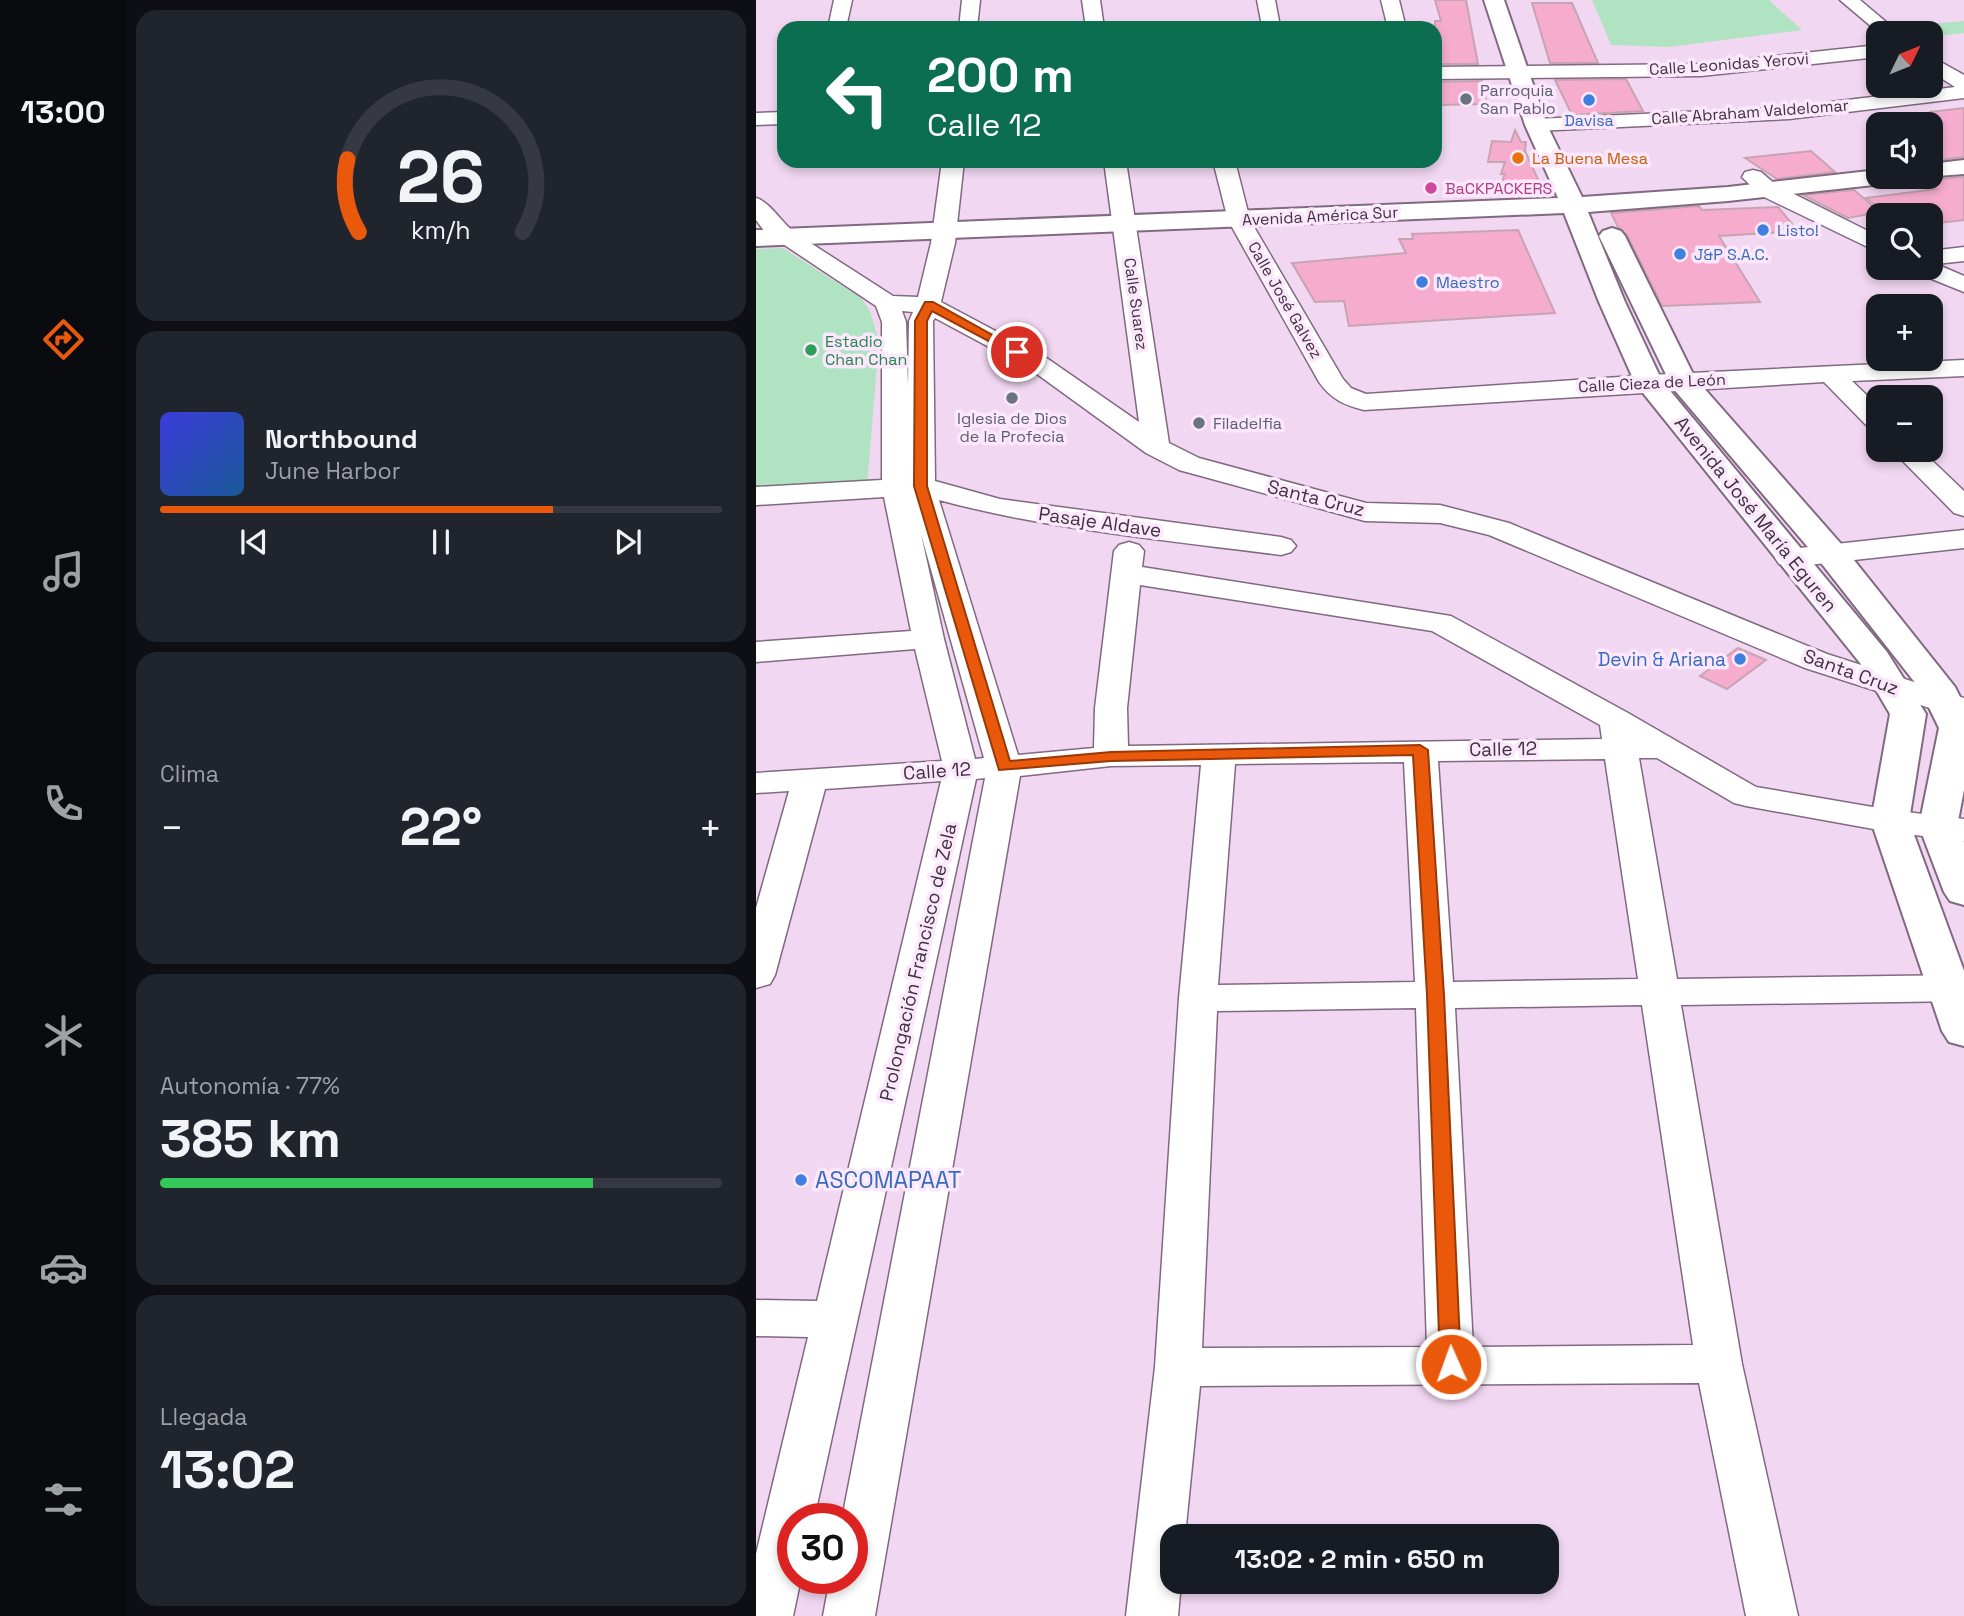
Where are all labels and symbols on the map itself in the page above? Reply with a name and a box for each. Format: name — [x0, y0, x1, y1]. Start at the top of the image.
north arrow — [1866, 21, 1942, 98]
street label: Calle Leonidas Yerovi — [1648, 48, 1810, 80]
place label: Parroquia San Pablo — [1480, 80, 1556, 119]
marker: Parroquia San Pablo — [1458, 91, 1474, 107]
marker: Davisa — [1581, 92, 1597, 108]
street label: Calle Abraham Valdelomar — [1651, 95, 1849, 129]
place label: Davisa — [1564, 110, 1614, 131]
place label: La Buena Mesa — [1532, 148, 1648, 169]
marker: La Buena Mesa — [1510, 150, 1526, 166]
place label: BaCKPACKERS — [1445, 178, 1553, 199]
marker: BaCKPACKERS — [1423, 180, 1439, 196]
street label: Avenida América Sur — [1241, 201, 1399, 231]
place label: Listo! — [1777, 220, 1819, 241]
marker: Listo! — [1755, 222, 1771, 238]
street label: Calle José Galvez — [1243, 238, 1327, 362]
place label: J&P S.A.C. — [1694, 244, 1769, 265]
marker: J&P S.A.C. — [1672, 246, 1688, 262]
street label: Calle Suarez — [1119, 257, 1153, 351]
place label: Maestro — [1436, 272, 1500, 293]
marker: Maestro — [1414, 274, 1430, 290]
pin — [987, 322, 1047, 382]
place label: Estadio Chan Chan — [825, 331, 907, 370]
marker: Estadio Chan Chan — [803, 342, 819, 358]
street label: Calle Cieza de León — [1578, 369, 1726, 397]
marker: Iglesia de Dios de la Profecia — [1004, 390, 1020, 406]
place label: Iglesia de Dios de la Profecia — [957, 408, 1067, 447]
street label: Avenida José María Eguren — [1669, 411, 1843, 617]
place label: Filadelfia — [1213, 413, 1282, 434]
marker: Filadelfia — [1191, 415, 1207, 431]
street label: Santa Cruz — [1265, 474, 1367, 522]
street label: Pasaje Aldave — [1037, 501, 1163, 543]
street label: Santa Cruz — [1800, 643, 1902, 701]
place label: Devin & Ariana — [1598, 647, 1726, 672]
marker: Devin & Ariana — [1732, 651, 1748, 667]
street label: Calle 12 — [1469, 736, 1537, 762]
street label: Calle 12 — [902, 756, 972, 786]
street label: Prolongación Francisco de Zela — [874, 820, 962, 1104]
place label: ASCOMAPAAT — [815, 1165, 961, 1195]
marker: ASCOMAPAAT — [793, 1172, 809, 1188]
position arrow — [1414, 1327, 1488, 1401]
speed limit sign: 30 — [777, 1503, 868, 1594]

